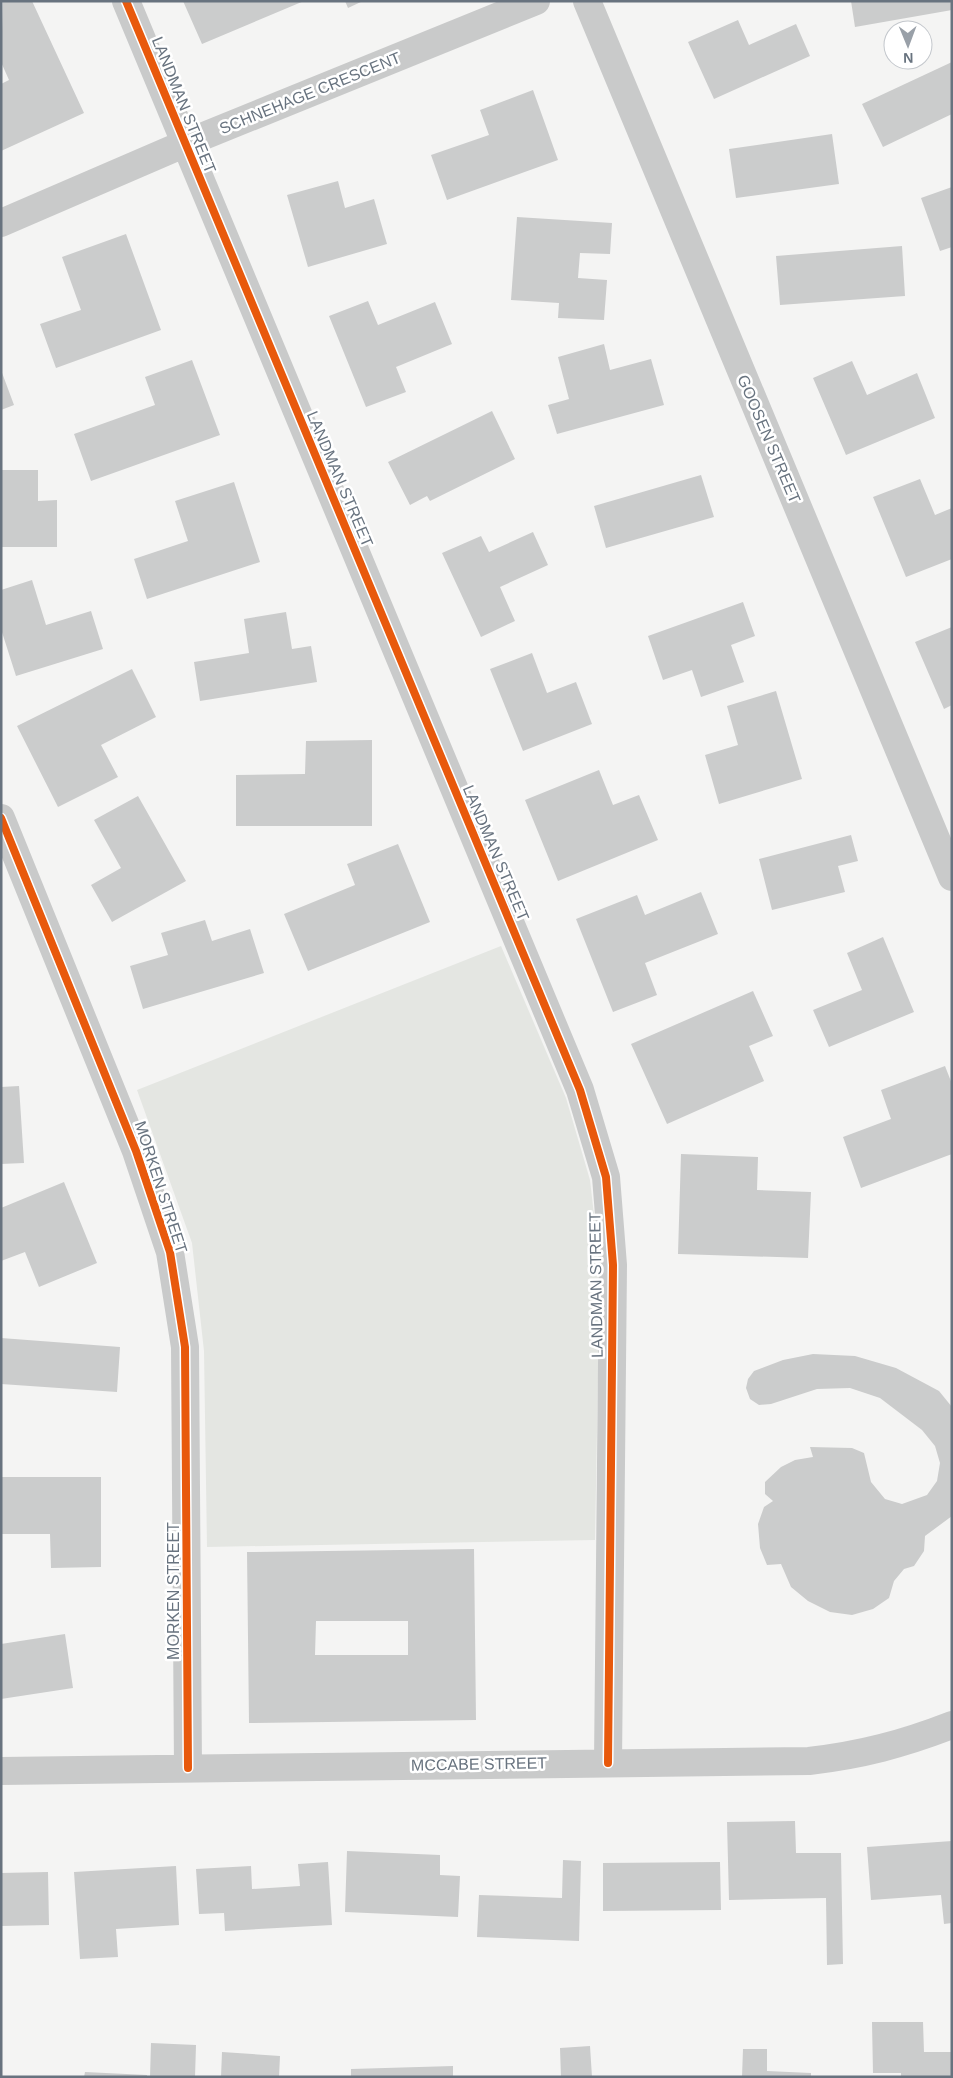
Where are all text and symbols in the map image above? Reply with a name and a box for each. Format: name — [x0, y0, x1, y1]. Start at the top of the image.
north arrow — [883, 20, 933, 70]
street label: LANDMAN STREET — [149, 34, 219, 176]
street label: SCHNEHAGE CRESCENT — [217, 49, 403, 137]
text: N — [903, 50, 913, 66]
street label: GOOSEN STREET — [734, 372, 804, 506]
street label: LANDMAN STREET — [304, 409, 376, 550]
street label: LANDMAN STREET — [460, 783, 532, 924]
street label: MORKEN STREET — [132, 1119, 190, 1255]
street label: LANDMAN STREET — [586, 1212, 606, 1358]
street label: MORKEN STREET — [165, 1522, 182, 1660]
street label: MCCABE STREET — [411, 1754, 547, 1774]

